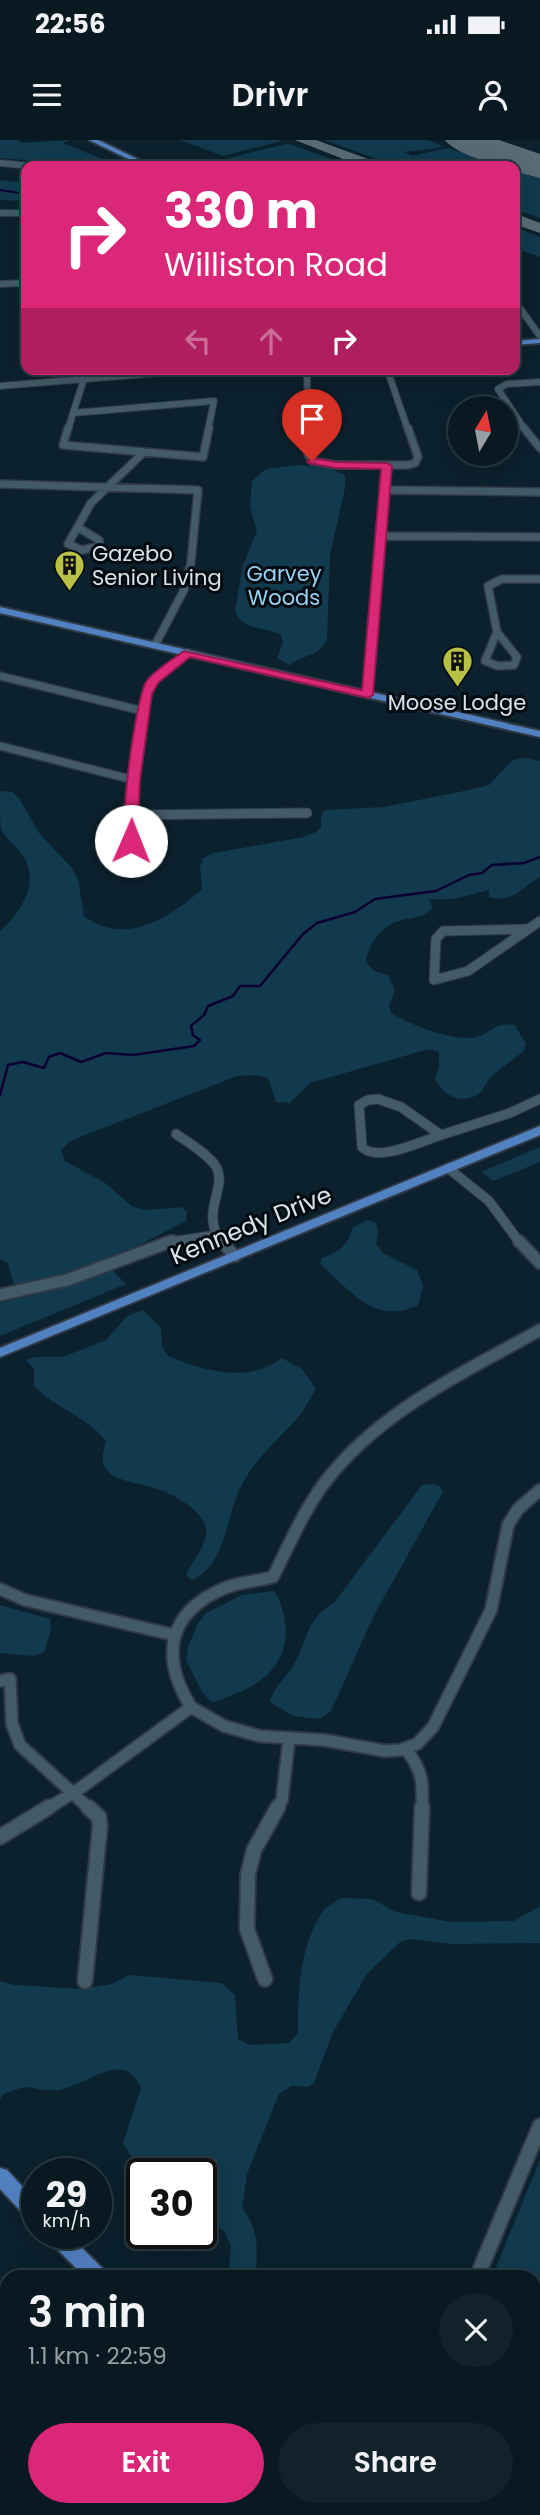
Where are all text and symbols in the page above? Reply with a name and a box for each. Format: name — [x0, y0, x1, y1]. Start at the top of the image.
text: 22:56 — [35, 6, 106, 42]
text: Drivr — [232, 72, 308, 117]
icon: menu — [28, 76, 66, 114]
icon: person — [474, 76, 512, 114]
text: 330 m — [164, 177, 318, 245]
icon: right — [49, 189, 140, 280]
text: Williston Road — [164, 242, 388, 287]
icon: left — [179, 322, 217, 360]
icon: ahead — [252, 322, 290, 360]
icon: right — [325, 322, 363, 360]
pin — [282, 389, 342, 461]
north arrow — [448, 396, 518, 466]
map controls — [448, 396, 518, 466]
icon: arrive — [293, 400, 331, 438]
place label: Gazebo Senior Living — [92, 539, 222, 592]
building icon: Gazebo Senior Living — [52, 548, 86, 592]
park label: Garvey Woods — [247, 559, 322, 612]
building icon: Moose Lodge — [440, 645, 474, 689]
place label: Moose Lodge — [388, 688, 526, 717]
position arrow — [94, 804, 168, 878]
street label: Kennedy Drive — [165, 1178, 337, 1272]
speed limit sign: 30 — [126, 2158, 217, 2249]
text: 29 — [46, 2170, 87, 2219]
text: km/h — [43, 2208, 90, 2233]
text: 3 min — [28, 2283, 147, 2342]
button: close — [439, 2293, 513, 2367]
text: 1.1 km · 22:59 — [28, 2340, 167, 2372]
button: Exit — [28, 2423, 264, 2503]
button: Share — [278, 2423, 513, 2503]

